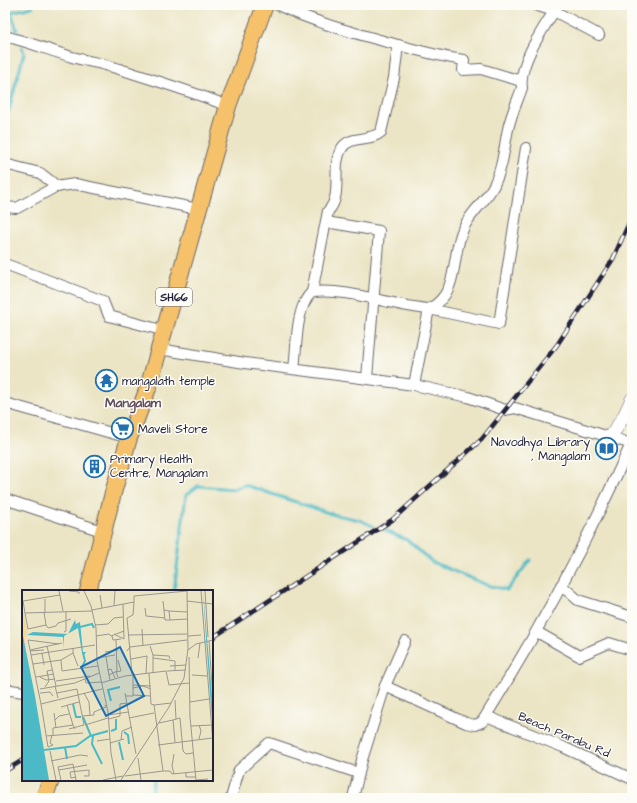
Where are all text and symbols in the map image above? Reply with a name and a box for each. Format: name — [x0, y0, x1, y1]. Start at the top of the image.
road number: SH66 — [156, 288, 192, 306]
temple icon: mangalath temple — [93, 368, 119, 394]
place label: mangalath temple — [122, 373, 216, 391]
district label: Mangalam — [105, 394, 162, 414]
supermarket icon: Maveli Store — [110, 416, 136, 442]
place label: Maveli Store — [138, 421, 208, 438]
place label: Navodhya Library , Mangalam — [491, 434, 591, 466]
library icon: Navodhya Library , Mangalam — [593, 436, 619, 462]
place label: Primary Health Centre, Mangalam — [110, 451, 208, 483]
building icon: Primary Health Centre, Mangalam — [82, 453, 108, 479]
inset map — [22, 590, 213, 781]
street label: Beach Parabu Rd — [515, 708, 613, 762]

